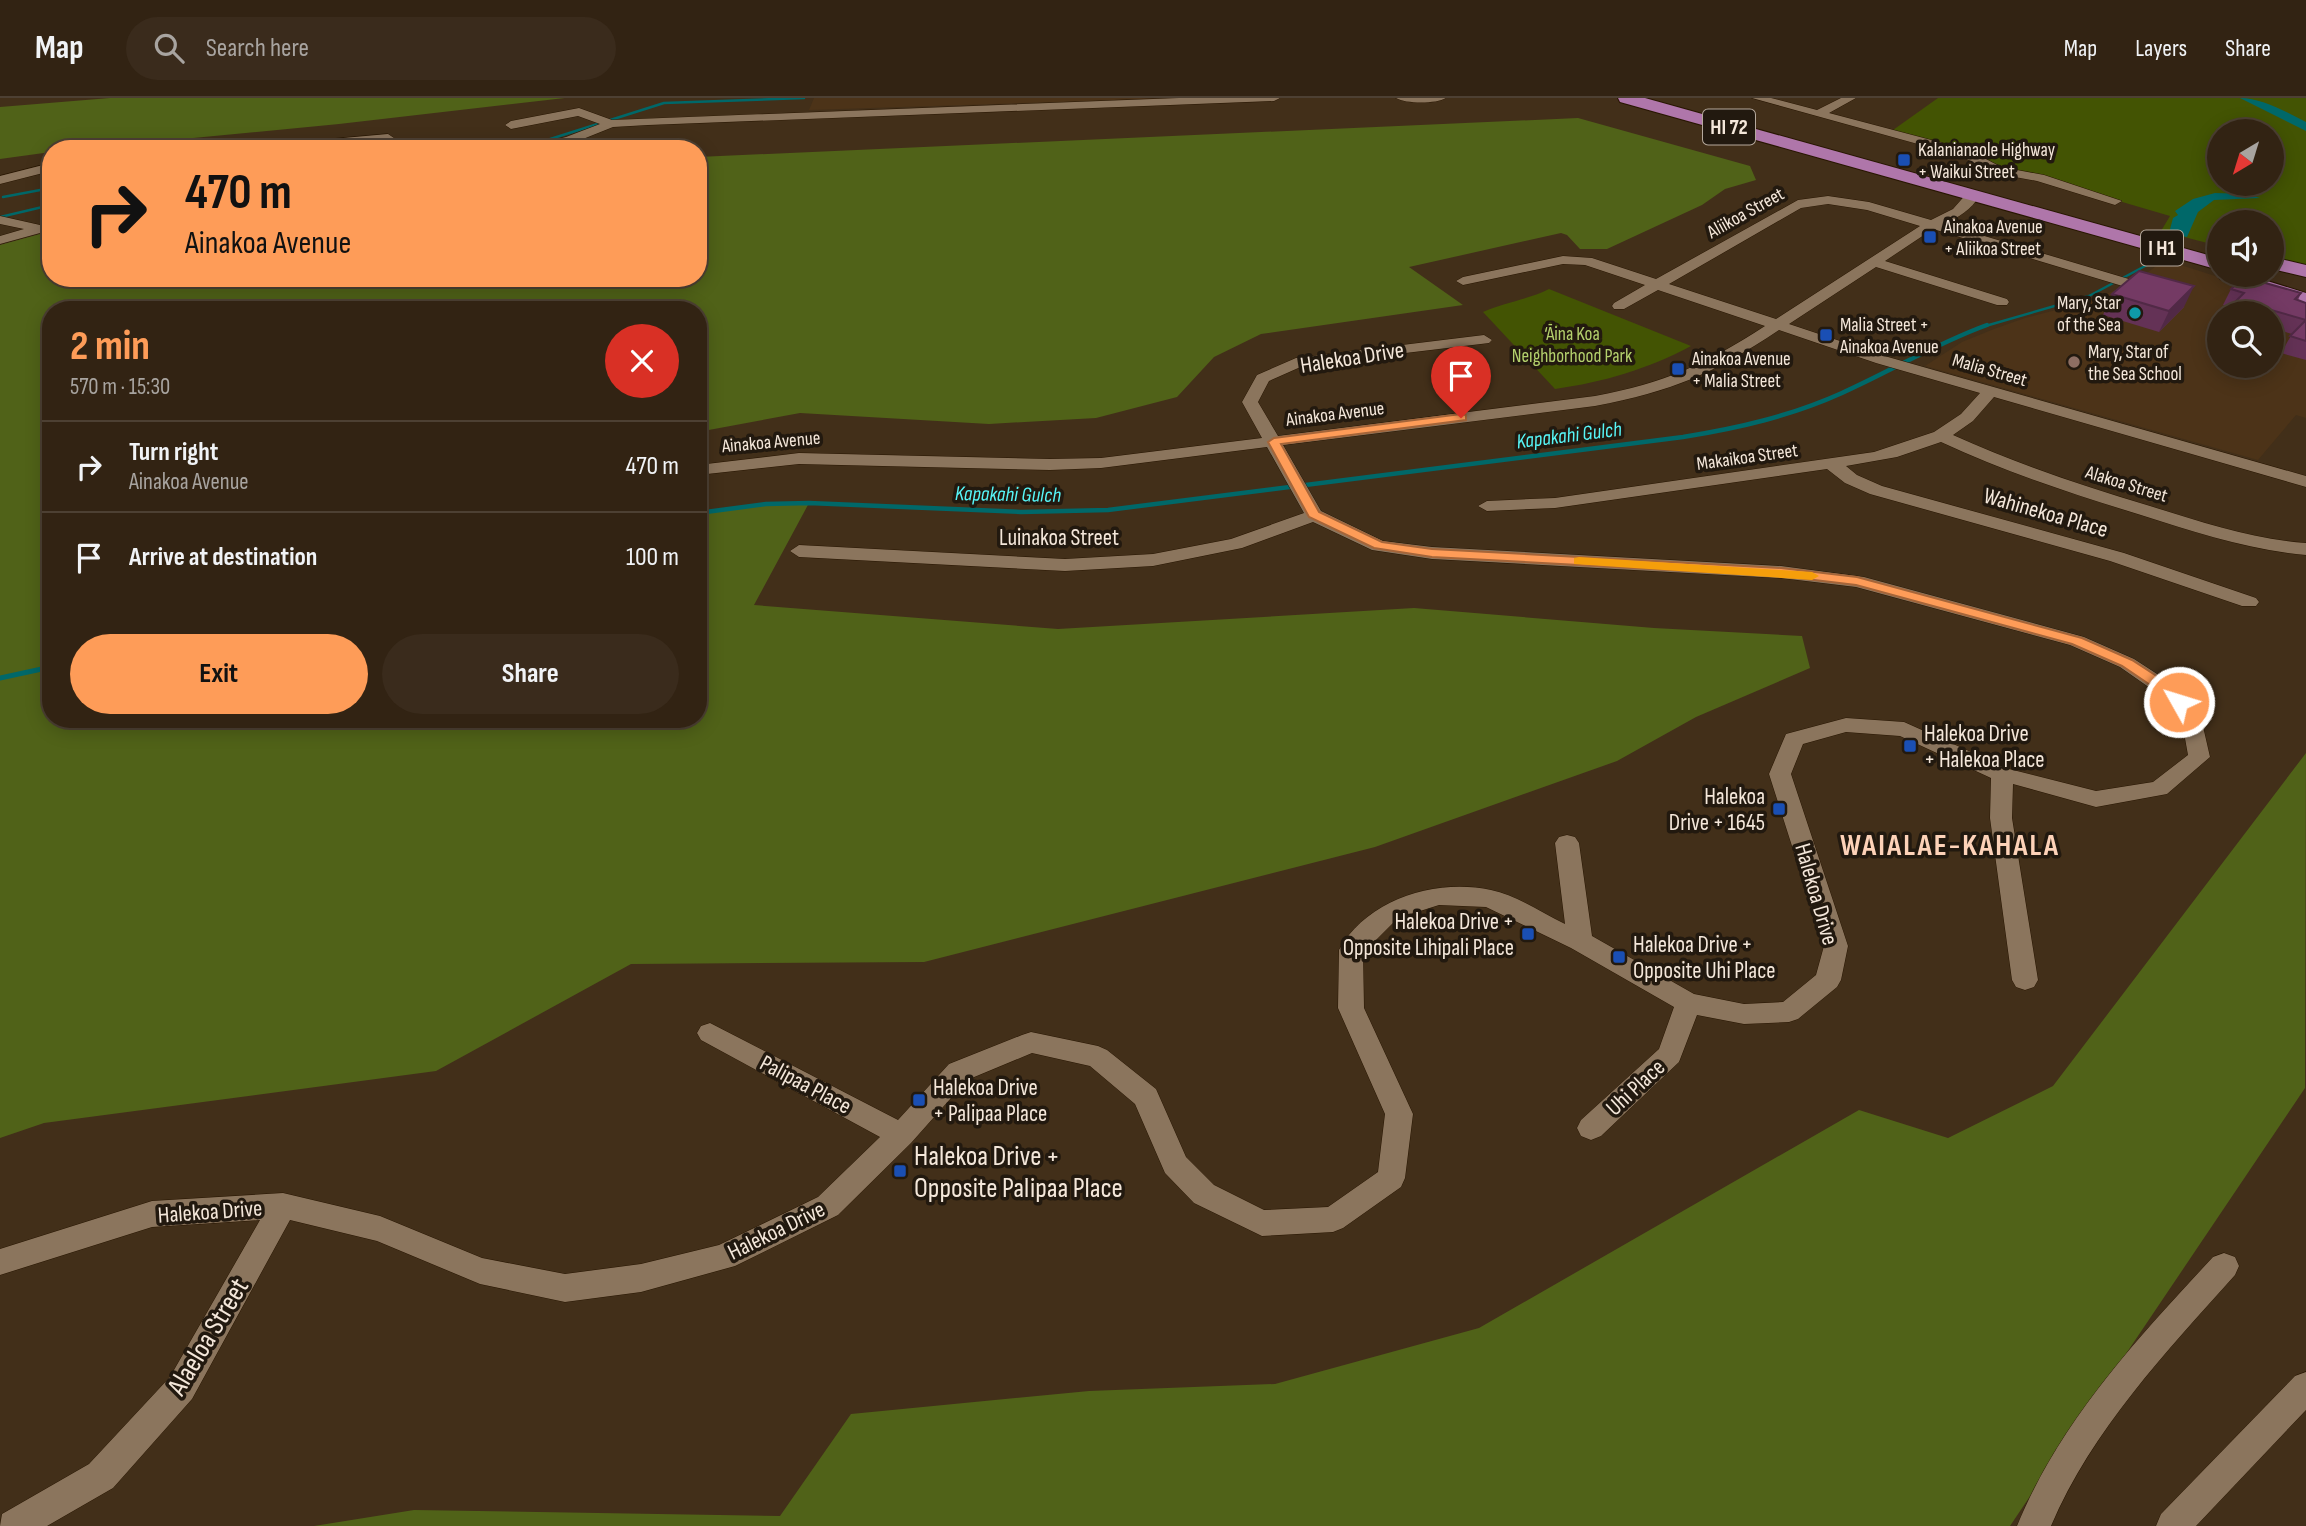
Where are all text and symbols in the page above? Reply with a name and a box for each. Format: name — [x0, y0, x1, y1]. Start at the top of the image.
search box — [126, 17, 616, 80]
text: Map — [35, 28, 84, 68]
icon: search — [150, 29, 188, 67]
text: Search here — [206, 33, 309, 64]
text: Map — [2064, 34, 2097, 63]
text: Layers — [2135, 34, 2187, 63]
text: Share — [2225, 34, 2271, 63]
road number: HI 72 — [1703, 110, 1755, 144]
north arrow — [2207, 119, 2284, 196]
map controls — [2207, 119, 2284, 378]
place label: Kalanianaole Highway + Waikui Street — [1918, 139, 2056, 184]
marker: Kalanianaole Highway + Waikui Street — [1896, 152, 1912, 168]
text: 470 m — [185, 164, 292, 223]
icon: right — [70, 168, 161, 259]
street label: Aliikoa Street — [1702, 183, 1788, 244]
button: sound — [2207, 210, 2284, 287]
place label: Ainakoa Avenue + Aliikoa Street — [1943, 216, 2043, 261]
text: Ainakoa Avenue — [185, 224, 351, 263]
marker: Ainakoa Avenue + Aliikoa Street — [1922, 229, 1938, 245]
road number: I H1 — [2141, 230, 2183, 266]
place label: Mary, Star of the Sea — [2057, 292, 2122, 337]
button: search — [2207, 301, 2284, 378]
marker: Mary, Star of the Sea — [2127, 305, 2143, 321]
place label: Malia Street + Ainakoa Avenue — [1839, 314, 1939, 359]
text: 2 min — [70, 321, 150, 372]
park label: ‘Āina Koa Neighborhood Park — [1512, 323, 1633, 368]
button: close — [605, 324, 679, 398]
marker: Malia Street + Ainakoa Avenue — [1818, 327, 1834, 343]
street label: Halekoa Drive — [1298, 336, 1406, 380]
place label: Mary, Star of the Sea School — [2088, 341, 2182, 386]
pin — [1431, 346, 1491, 418]
place label: Ainakoa Avenue + Malia Street — [1691, 348, 1791, 393]
street label: Malia Street — [1950, 349, 2030, 392]
marker: Mary, Star of the Sea School — [2066, 354, 2082, 370]
icon: arrive — [1442, 357, 1480, 395]
marker: Ainakoa Avenue + Malia Street — [1670, 361, 1686, 377]
text: 570 m · 15:30 — [70, 373, 170, 401]
street label: Ainakoa Avenue — [1284, 397, 1386, 432]
water label: Kapakahi Gulch — [1515, 417, 1623, 454]
street label: Ainakoa Avenue — [720, 427, 821, 458]
text: Turn right — [129, 437, 218, 468]
street label: Makaikoa Street — [1695, 439, 1799, 476]
icon: right — [70, 448, 108, 486]
text: 470 m — [626, 451, 679, 482]
street label: Alakoa Street — [2082, 461, 2171, 508]
text: Ainakoa Avenue — [129, 468, 249, 496]
water label: Kapakahi Gulch — [955, 481, 1061, 508]
street label: Wahinekoa Place — [1980, 482, 2111, 544]
street label: Luinakoa Street — [999, 524, 1119, 552]
icon: arrive — [70, 539, 108, 577]
text: Arrive at destination — [129, 542, 317, 573]
text: 100 m — [626, 542, 679, 573]
button: Exit — [70, 634, 368, 714]
button: Share — [382, 634, 679, 714]
position arrow — [2142, 665, 2216, 739]
place label: Halekoa Drive + Halekoa Place — [1924, 720, 2045, 774]
marker: Halekoa Drive + Halekoa Place — [1902, 738, 1918, 754]
place label: Halekoa Drive + 1645 — [1669, 783, 1765, 837]
marker: Halekoa Drive + 1645 — [1771, 801, 1787, 817]
district label: WAIALAE-KAHALA — [1840, 828, 2060, 864]
street label: Halekoa Drive — [1788, 840, 1844, 948]
place label: Halekoa Drive + Opposite Lihipali Place — [1343, 908, 1514, 962]
marker: Halekoa Drive + Opposite Lihipali Place — [1520, 926, 1536, 942]
place label: Halekoa Drive + Opposite Uhi Place — [1633, 931, 1776, 985]
marker: Halekoa Drive + Opposite Uhi Place — [1611, 949, 1627, 965]
street label: Palipaa Place — [755, 1049, 856, 1121]
street label: Uhi Place — [1600, 1053, 1671, 1122]
place label: Halekoa Drive + Palipaa Place — [933, 1074, 1047, 1128]
marker: Halekoa Drive + Palipaa Place — [911, 1092, 927, 1108]
place label: Halekoa Drive + Opposite Palipaa Place — [914, 1140, 1123, 1205]
marker: Halekoa Drive + Opposite Palipaa Place — [892, 1163, 908, 1179]
street label: Halekoa Drive — [157, 1194, 263, 1230]
street label: Halekoa Drive — [723, 1195, 830, 1266]
street label: Alaeloa Street — [160, 1272, 256, 1402]

